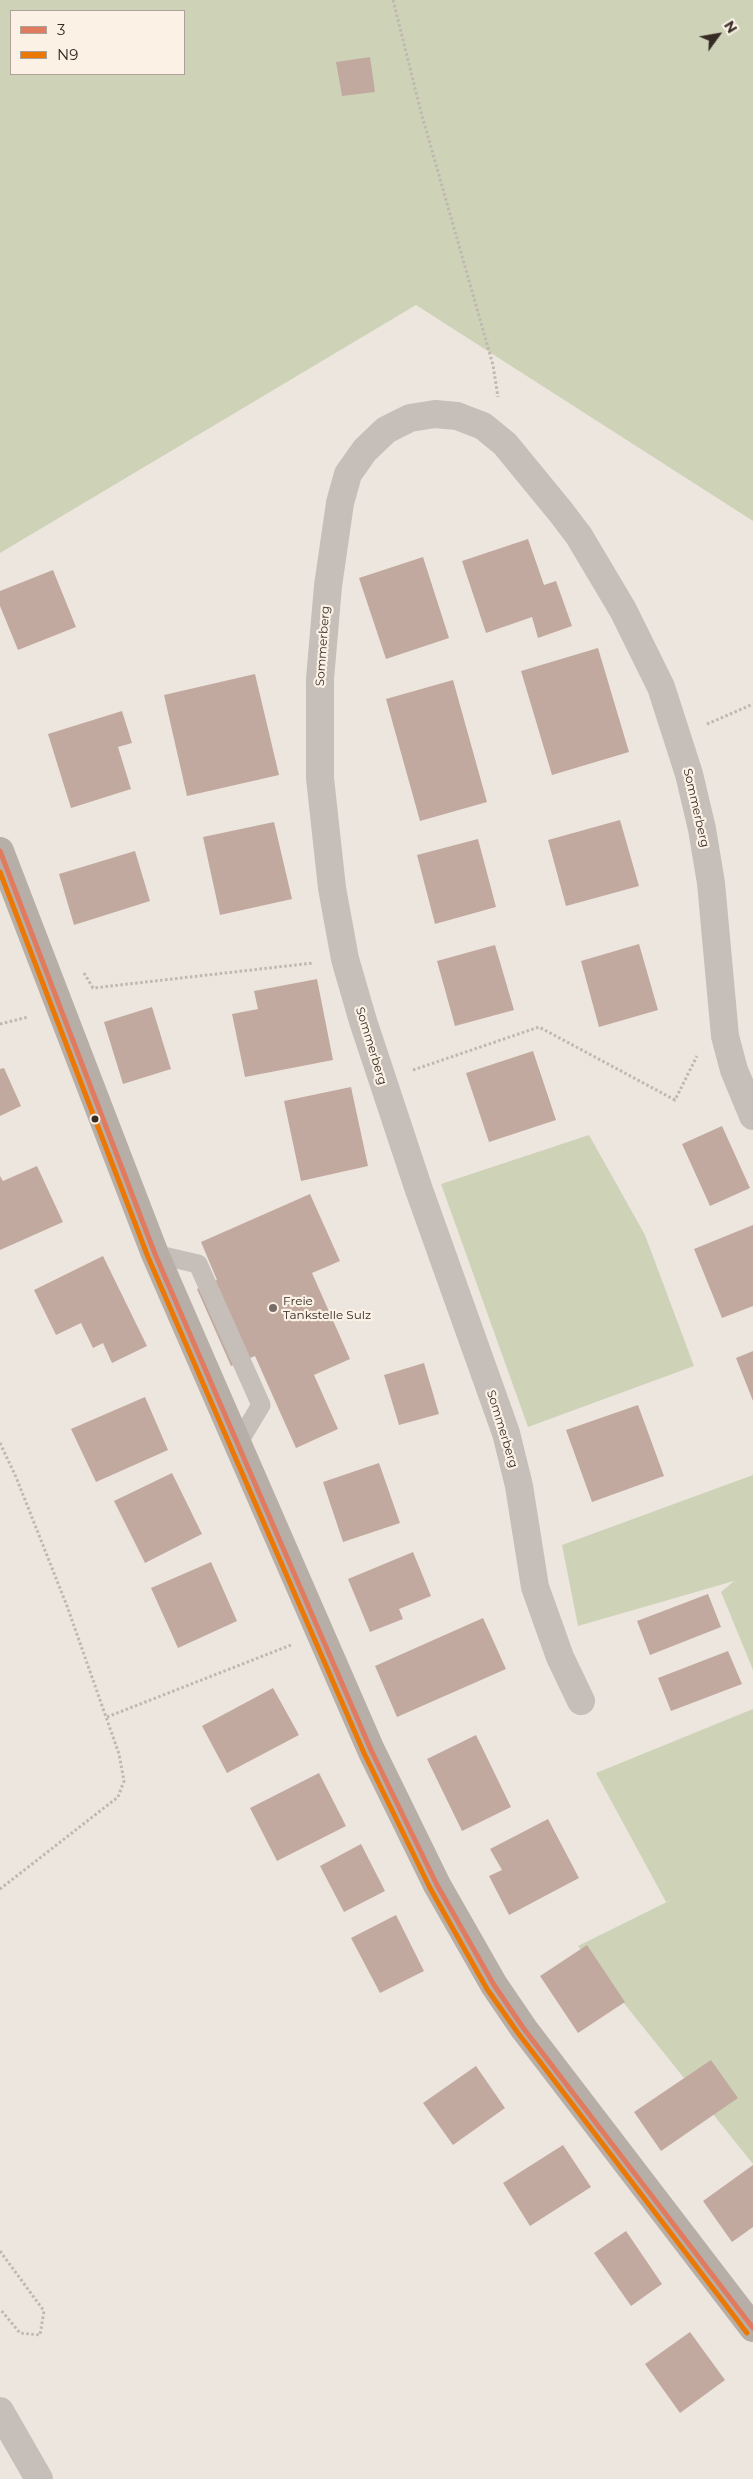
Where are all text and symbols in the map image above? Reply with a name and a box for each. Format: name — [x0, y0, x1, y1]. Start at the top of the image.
legend — [10, 10, 185, 75]
north arrow — [693, 10, 743, 60]
text: N — [720, 17, 741, 37]
text: 3 — [57, 20, 65, 39]
text: N9 — [57, 45, 78, 64]
street label: Sommerberg — [313, 605, 333, 687]
street label: Sommerberg — [680, 767, 712, 849]
street label: Sommerberg — [352, 1005, 390, 1087]
unlabelled marker — [90, 1114, 100, 1124]
place label: Freie Tankstelle Sulz — [283, 1294, 371, 1322]
marker: Freie Tankstelle Sulz — [267, 1302, 279, 1314]
street label: Sommerberg — [483, 1388, 521, 1470]

